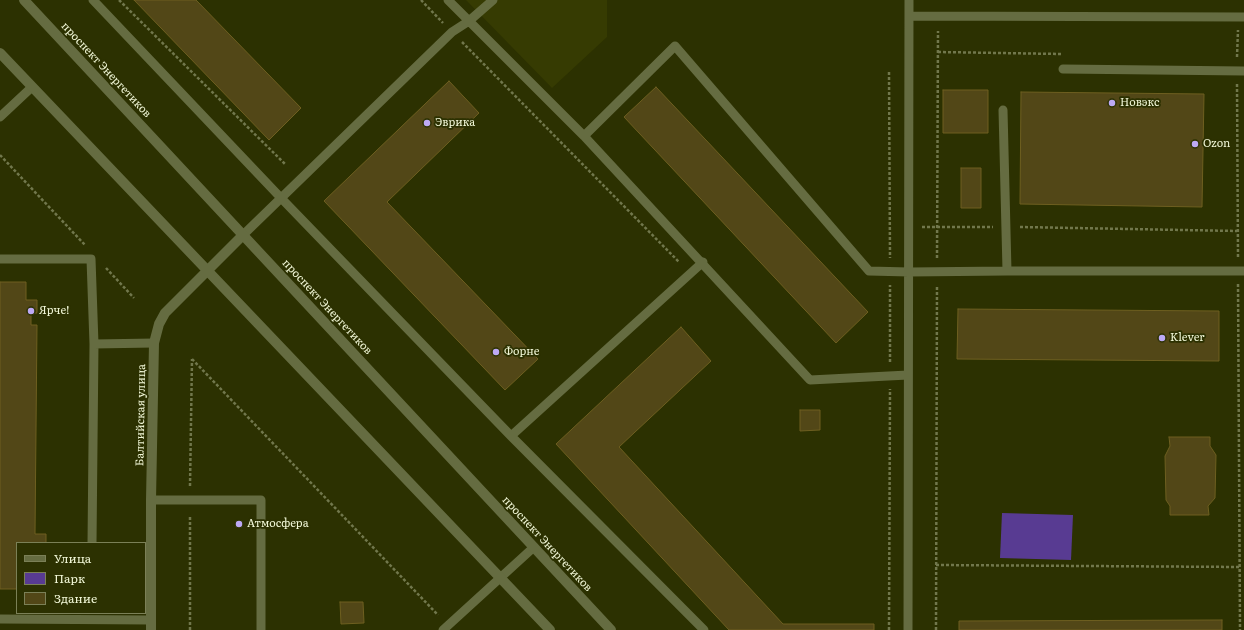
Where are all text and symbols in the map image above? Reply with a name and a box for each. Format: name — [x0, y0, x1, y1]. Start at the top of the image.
street label: проспект Энергетиков — [58, 20, 154, 120]
place label: Новэкс — [1120, 96, 1159, 110]
marker: Новэкс — [1107, 98, 1117, 108]
place label: Эврика — [435, 116, 475, 130]
marker: Эврика — [422, 118, 432, 128]
place label: Ozon — [1203, 137, 1230, 151]
marker: Ozon — [1190, 139, 1200, 149]
street label: проспект Энергетиков — [279, 257, 375, 357]
place label: Ярче! — [39, 304, 70, 318]
marker: Ярче! — [26, 306, 36, 316]
place label: Klever — [1170, 331, 1204, 345]
marker: Klever — [1157, 333, 1167, 343]
place label: Форне — [504, 345, 539, 359]
marker: Форне — [491, 347, 501, 357]
street label: Балтийская улица — [134, 364, 148, 466]
street label: проспект Энергетиков — [499, 494, 595, 594]
place label: Атмосфера — [247, 517, 309, 531]
marker: Атмосфера — [234, 519, 244, 529]
legend — [16, 542, 146, 614]
text: Улица — [54, 549, 91, 567]
text: Парк — [54, 569, 85, 587]
text: Здание — [54, 589, 97, 607]

